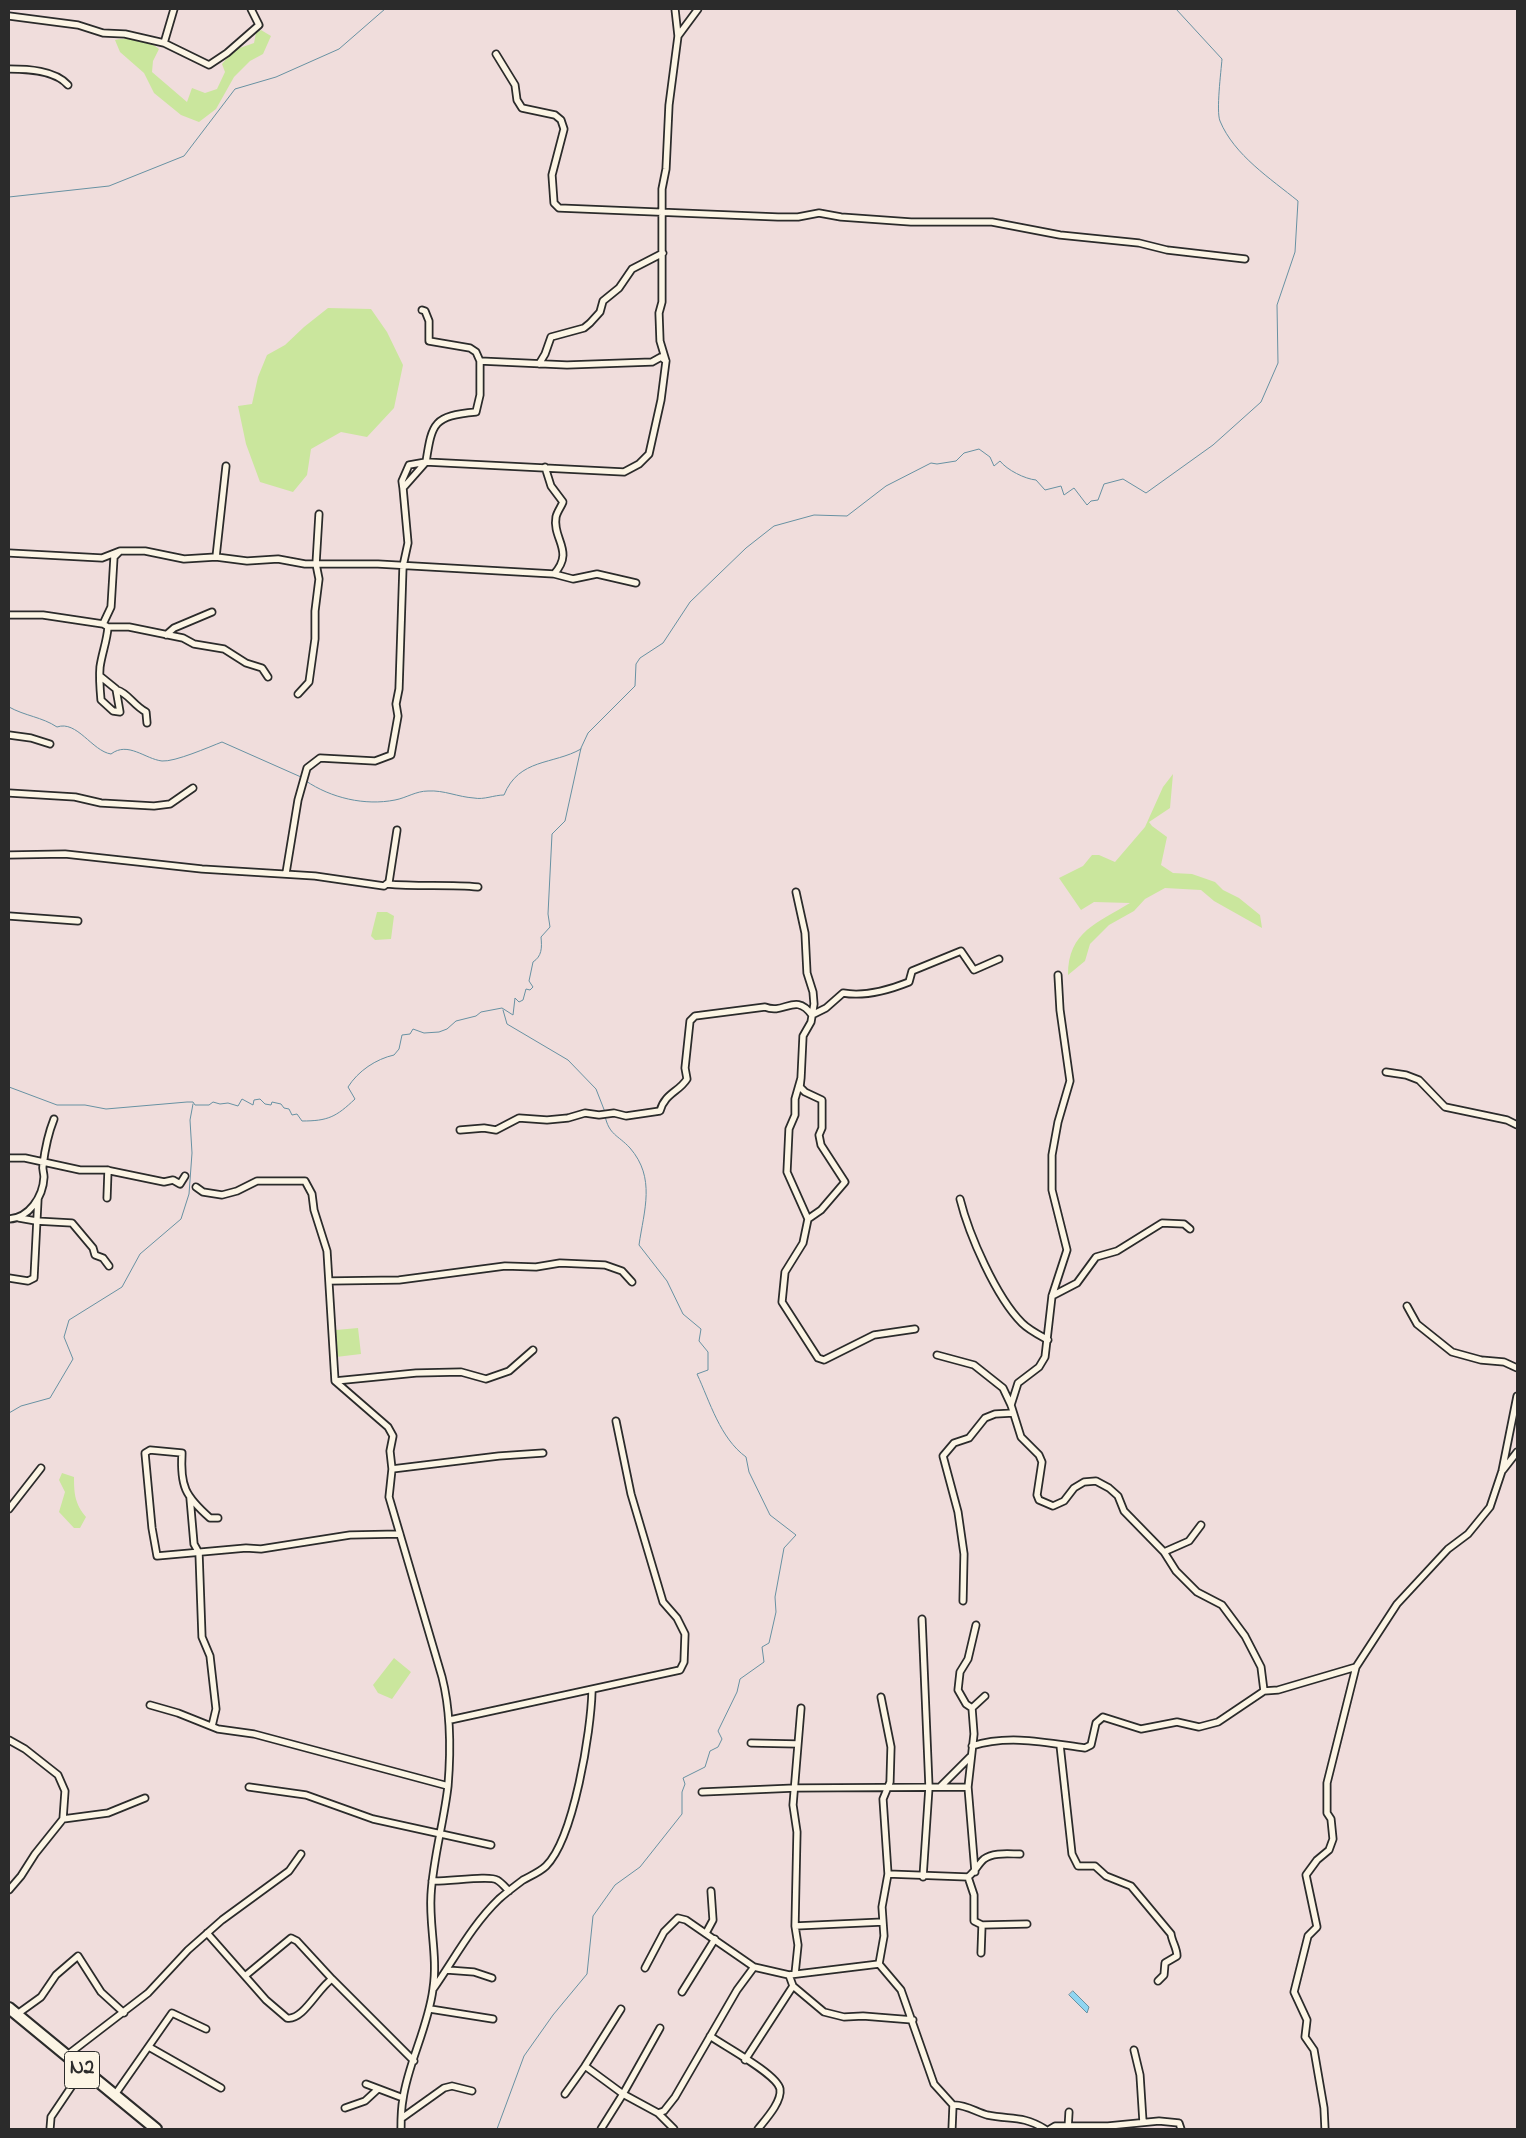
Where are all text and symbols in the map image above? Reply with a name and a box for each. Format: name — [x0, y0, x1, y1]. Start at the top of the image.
road number: N2 — [64, 2052, 100, 2088]

